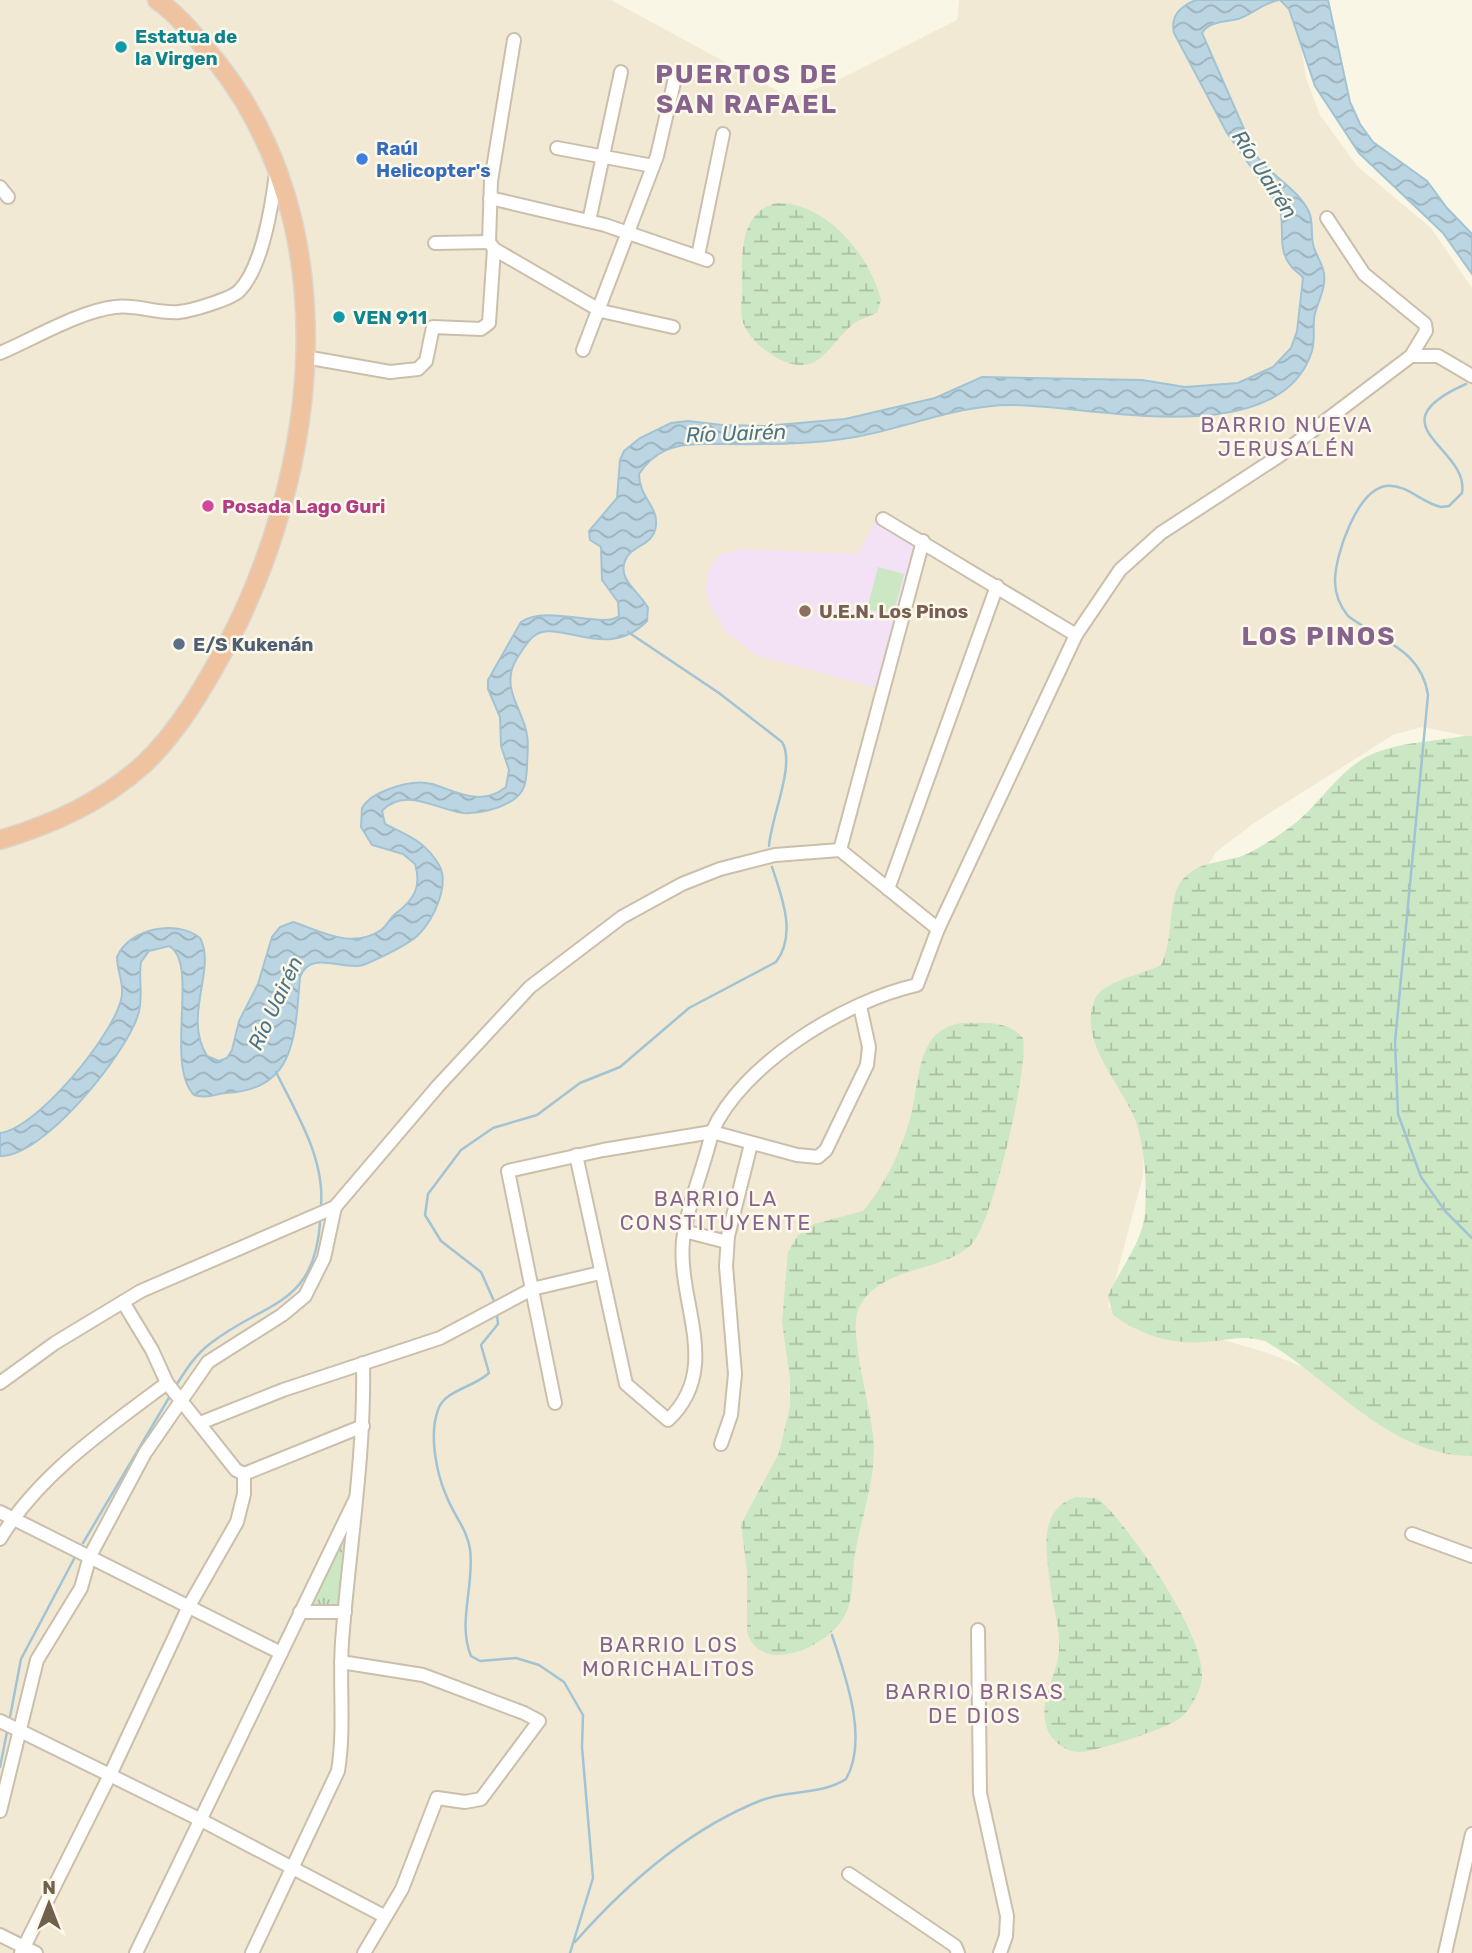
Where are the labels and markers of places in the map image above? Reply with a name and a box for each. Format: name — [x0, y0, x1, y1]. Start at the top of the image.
place label: Estatua de la Virgen — [135, 25, 237, 70]
marker: Estatua de la Virgen — [113, 39, 129, 55]
place label: Raúl Helicopter's — [376, 137, 491, 182]
marker: Raúl Helicopter's — [354, 151, 370, 167]
place label: VEN 911 — [353, 306, 427, 329]
marker: VEN 911 — [331, 309, 347, 325]
place label: Posada Lago Guri — [222, 495, 385, 518]
marker: Posada Lago Guri — [200, 498, 216, 514]
place label: U.E.N. Los Pinos — [819, 600, 968, 623]
marker: U.E.N. Los Pinos — [797, 603, 813, 619]
place label: E/S Kukenán — [193, 633, 314, 656]
marker: E/S Kukenán — [171, 636, 187, 652]

